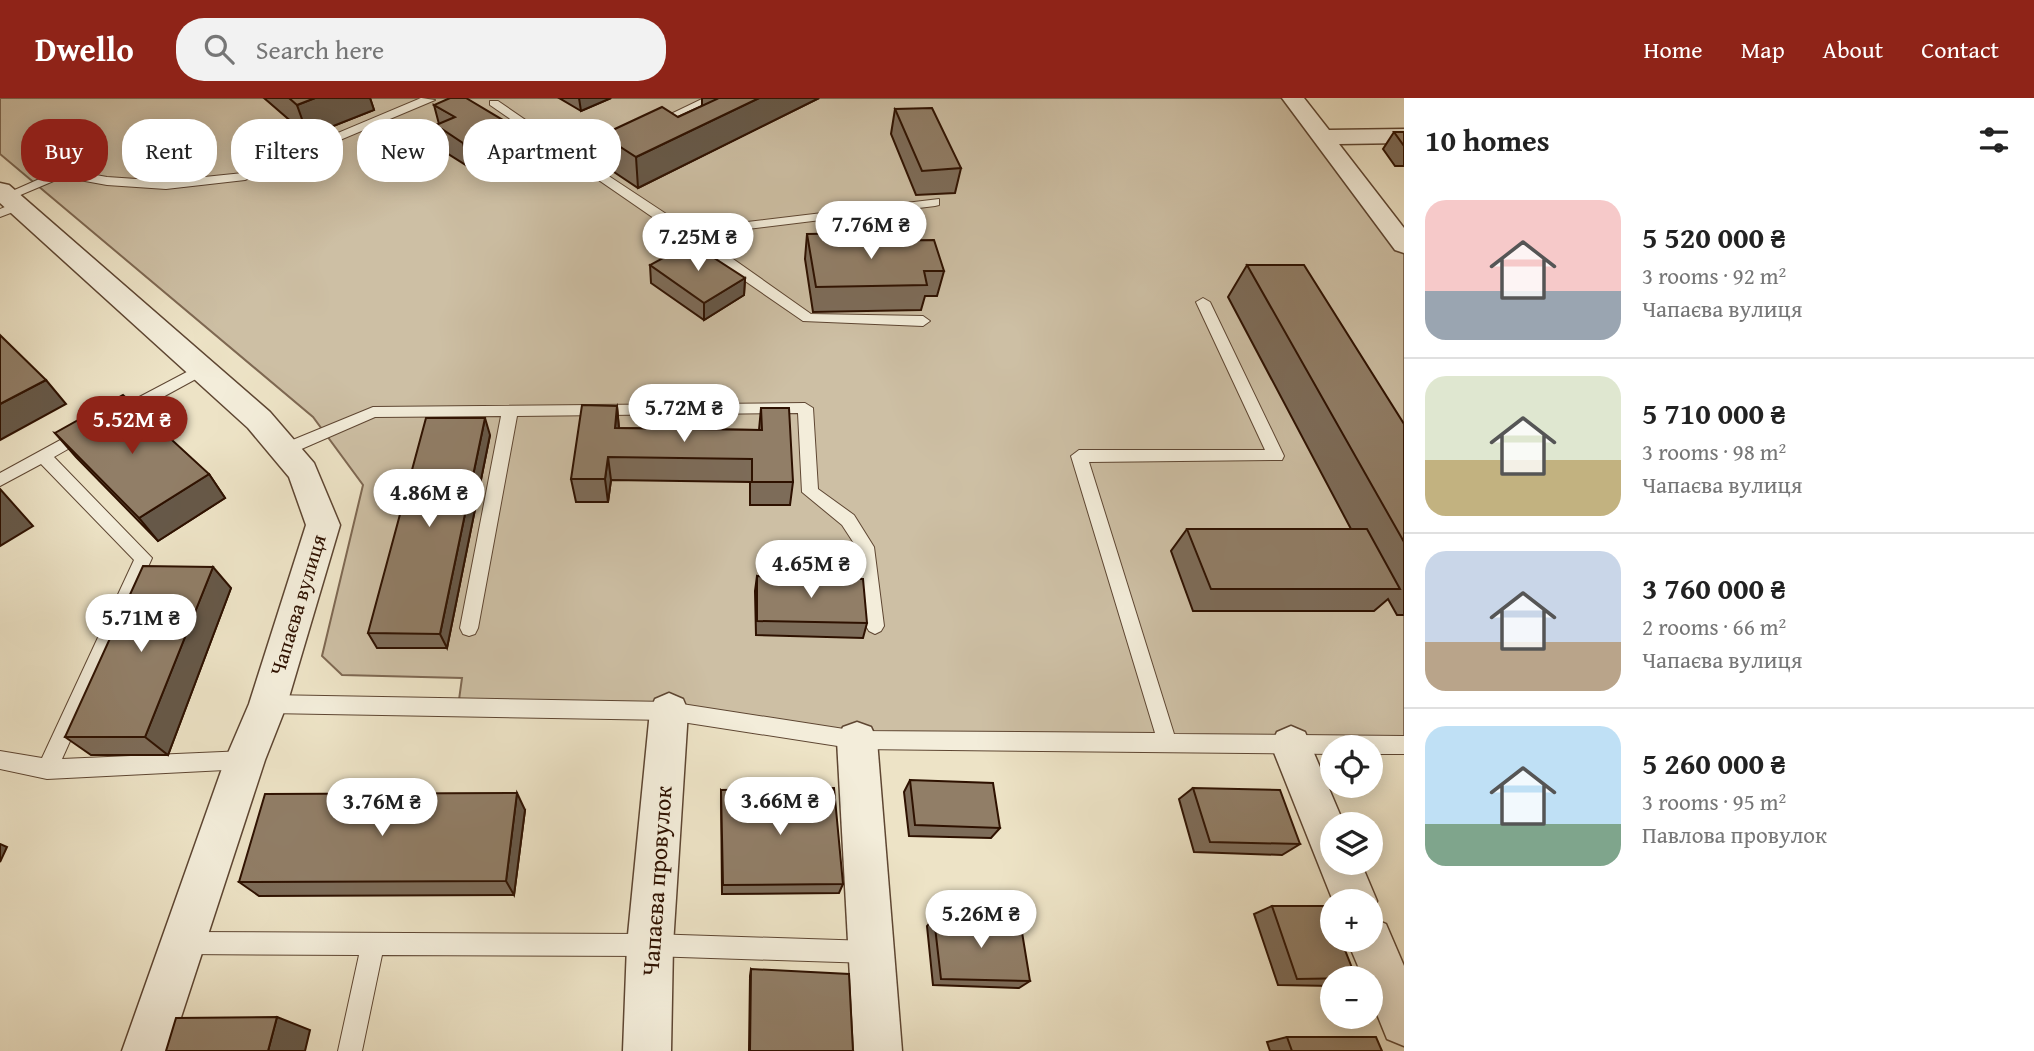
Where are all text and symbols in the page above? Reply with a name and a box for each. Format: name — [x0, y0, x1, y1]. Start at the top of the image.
search box — [176, 18, 666, 81]
text: Dwello — [35, 25, 134, 73]
icon: search — [200, 30, 238, 68]
text: Search here — [256, 30, 384, 69]
text: Home — [1644, 32, 1703, 67]
text: Map — [1741, 32, 1785, 67]
text: About — [1823, 32, 1883, 67]
text: Contact — [1921, 32, 1999, 67]
text: 10 homes — [1425, 118, 1550, 162]
chip: Buy — [21, 119, 108, 182]
chip: Rent — [122, 119, 217, 182]
chip: Filters — [231, 119, 343, 182]
chip: New — [357, 119, 449, 182]
chip: Apartment — [463, 119, 621, 182]
icon: filters — [1975, 121, 2013, 159]
pin: 7.76M ₴ — [806, 202, 936, 261]
text: 7.76M ₴ — [831, 207, 911, 240]
pin: 7.25M ₴ — [633, 214, 763, 273]
text: 5 520 000 ₴ — [1642, 215, 1786, 259]
text: 7.25M ₴ — [658, 219, 738, 252]
icon: home — [1481, 228, 1565, 312]
text: 3 rooms · 92 m² — [1642, 259, 1786, 292]
text: Чапаєва вулиця — [1642, 292, 1802, 325]
pin: 5.72M ₴ — [619, 384, 749, 444]
text: 5.72M ₴ — [644, 390, 724, 423]
text: 5 710 000 ₴ — [1642, 391, 1786, 435]
pin: 5.52M ₴ — [67, 396, 197, 456]
text: 5.52M ₴ — [92, 402, 172, 435]
icon: home — [1481, 404, 1565, 488]
text: 3 rooms · 98 m² — [1642, 435, 1786, 468]
text: Чапаєва вулиця — [1642, 468, 1802, 501]
pin: 4.86M ₴ — [364, 470, 494, 529]
text: 4.86M ₴ — [389, 475, 469, 508]
street label: Чапаєва вулиця — [261, 530, 334, 679]
pin: 4.65M ₴ — [746, 540, 876, 600]
text: 4.65M ₴ — [771, 546, 851, 579]
text: 3 760 000 ₴ — [1642, 566, 1786, 610]
icon: home — [1481, 579, 1565, 663]
pin: 5.71M ₴ — [76, 594, 206, 654]
text: 5.71M ₴ — [101, 600, 181, 633]
text: 2 rooms · 66 m² — [1642, 610, 1786, 643]
text: Чапаєва вулиця — [1642, 643, 1802, 676]
map controls — [1320, 735, 1383, 1029]
button: locate — [1320, 735, 1383, 798]
text: 5 260 000 ₴ — [1642, 741, 1786, 785]
icon: home — [1481, 754, 1565, 838]
pin: 3.76M ₴ — [317, 778, 447, 838]
pin: 3.66M ₴ — [715, 778, 845, 837]
text: 3.66M ₴ — [740, 783, 820, 816]
text: 3.76M ₴ — [342, 784, 422, 817]
street label: Чапаєва провулок — [632, 784, 681, 977]
text: 3 rooms · 95 m² — [1642, 785, 1786, 818]
button: layers — [1320, 812, 1383, 875]
text: Павлова провулок — [1642, 818, 1827, 851]
button: + — [1320, 889, 1383, 952]
pin: 5.26M ₴ — [916, 890, 1046, 950]
text: 5.26M ₴ — [941, 896, 1021, 929]
button: − — [1320, 966, 1383, 1029]

